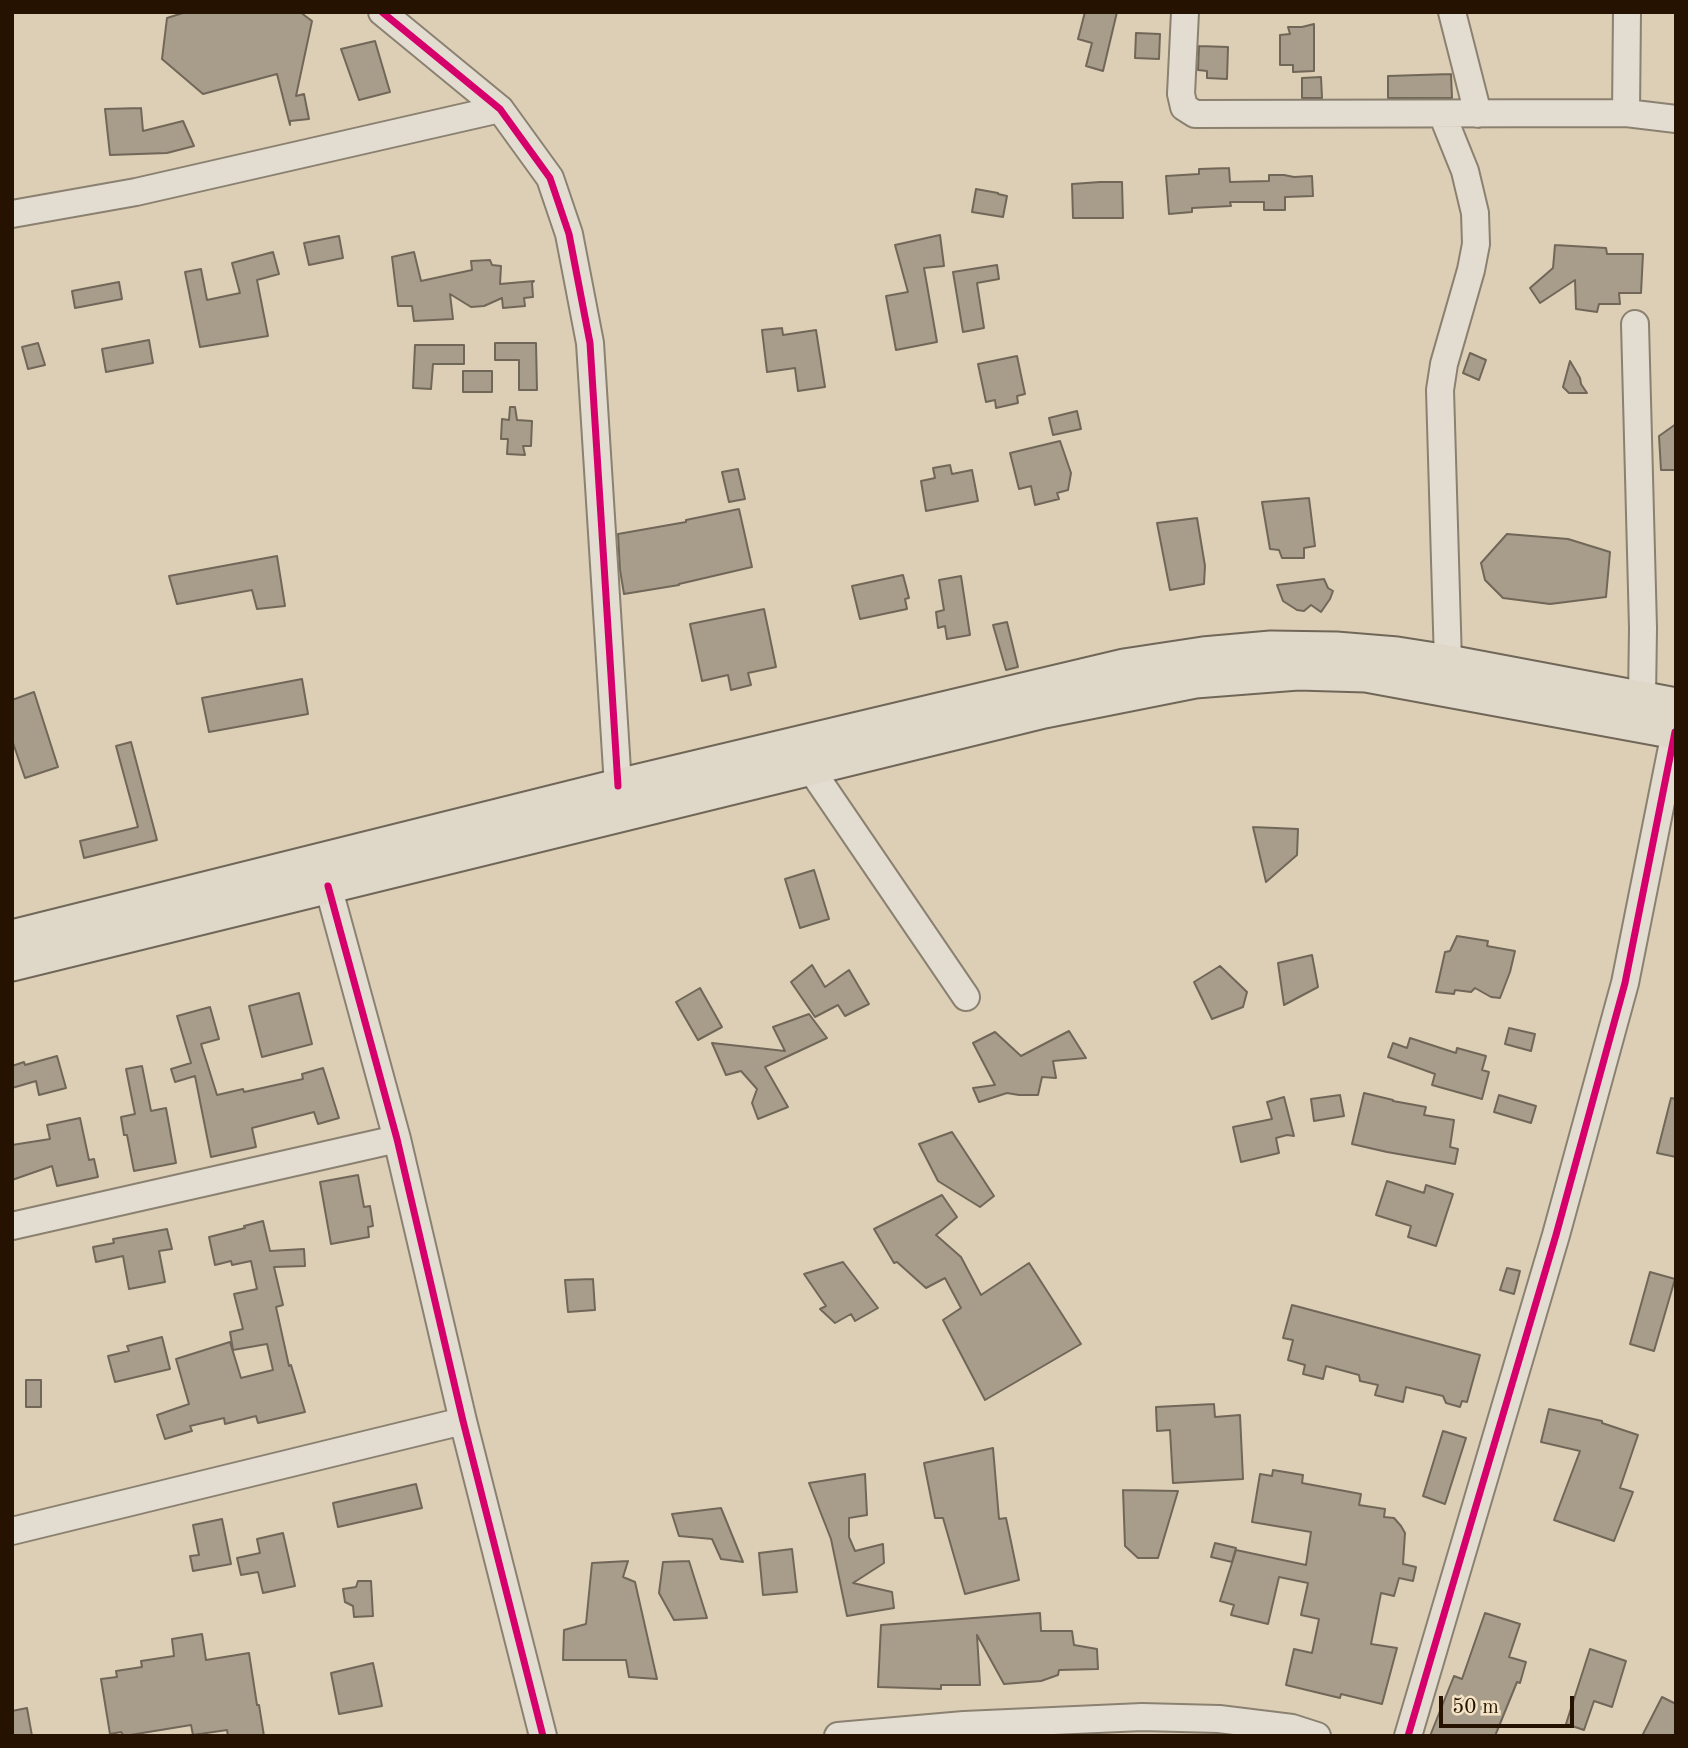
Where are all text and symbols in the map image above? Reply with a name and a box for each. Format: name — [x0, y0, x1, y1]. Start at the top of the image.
scale bar — [1443, 1682, 1578, 1726]
text: 50 m — [1452, 1697, 1499, 1718]

